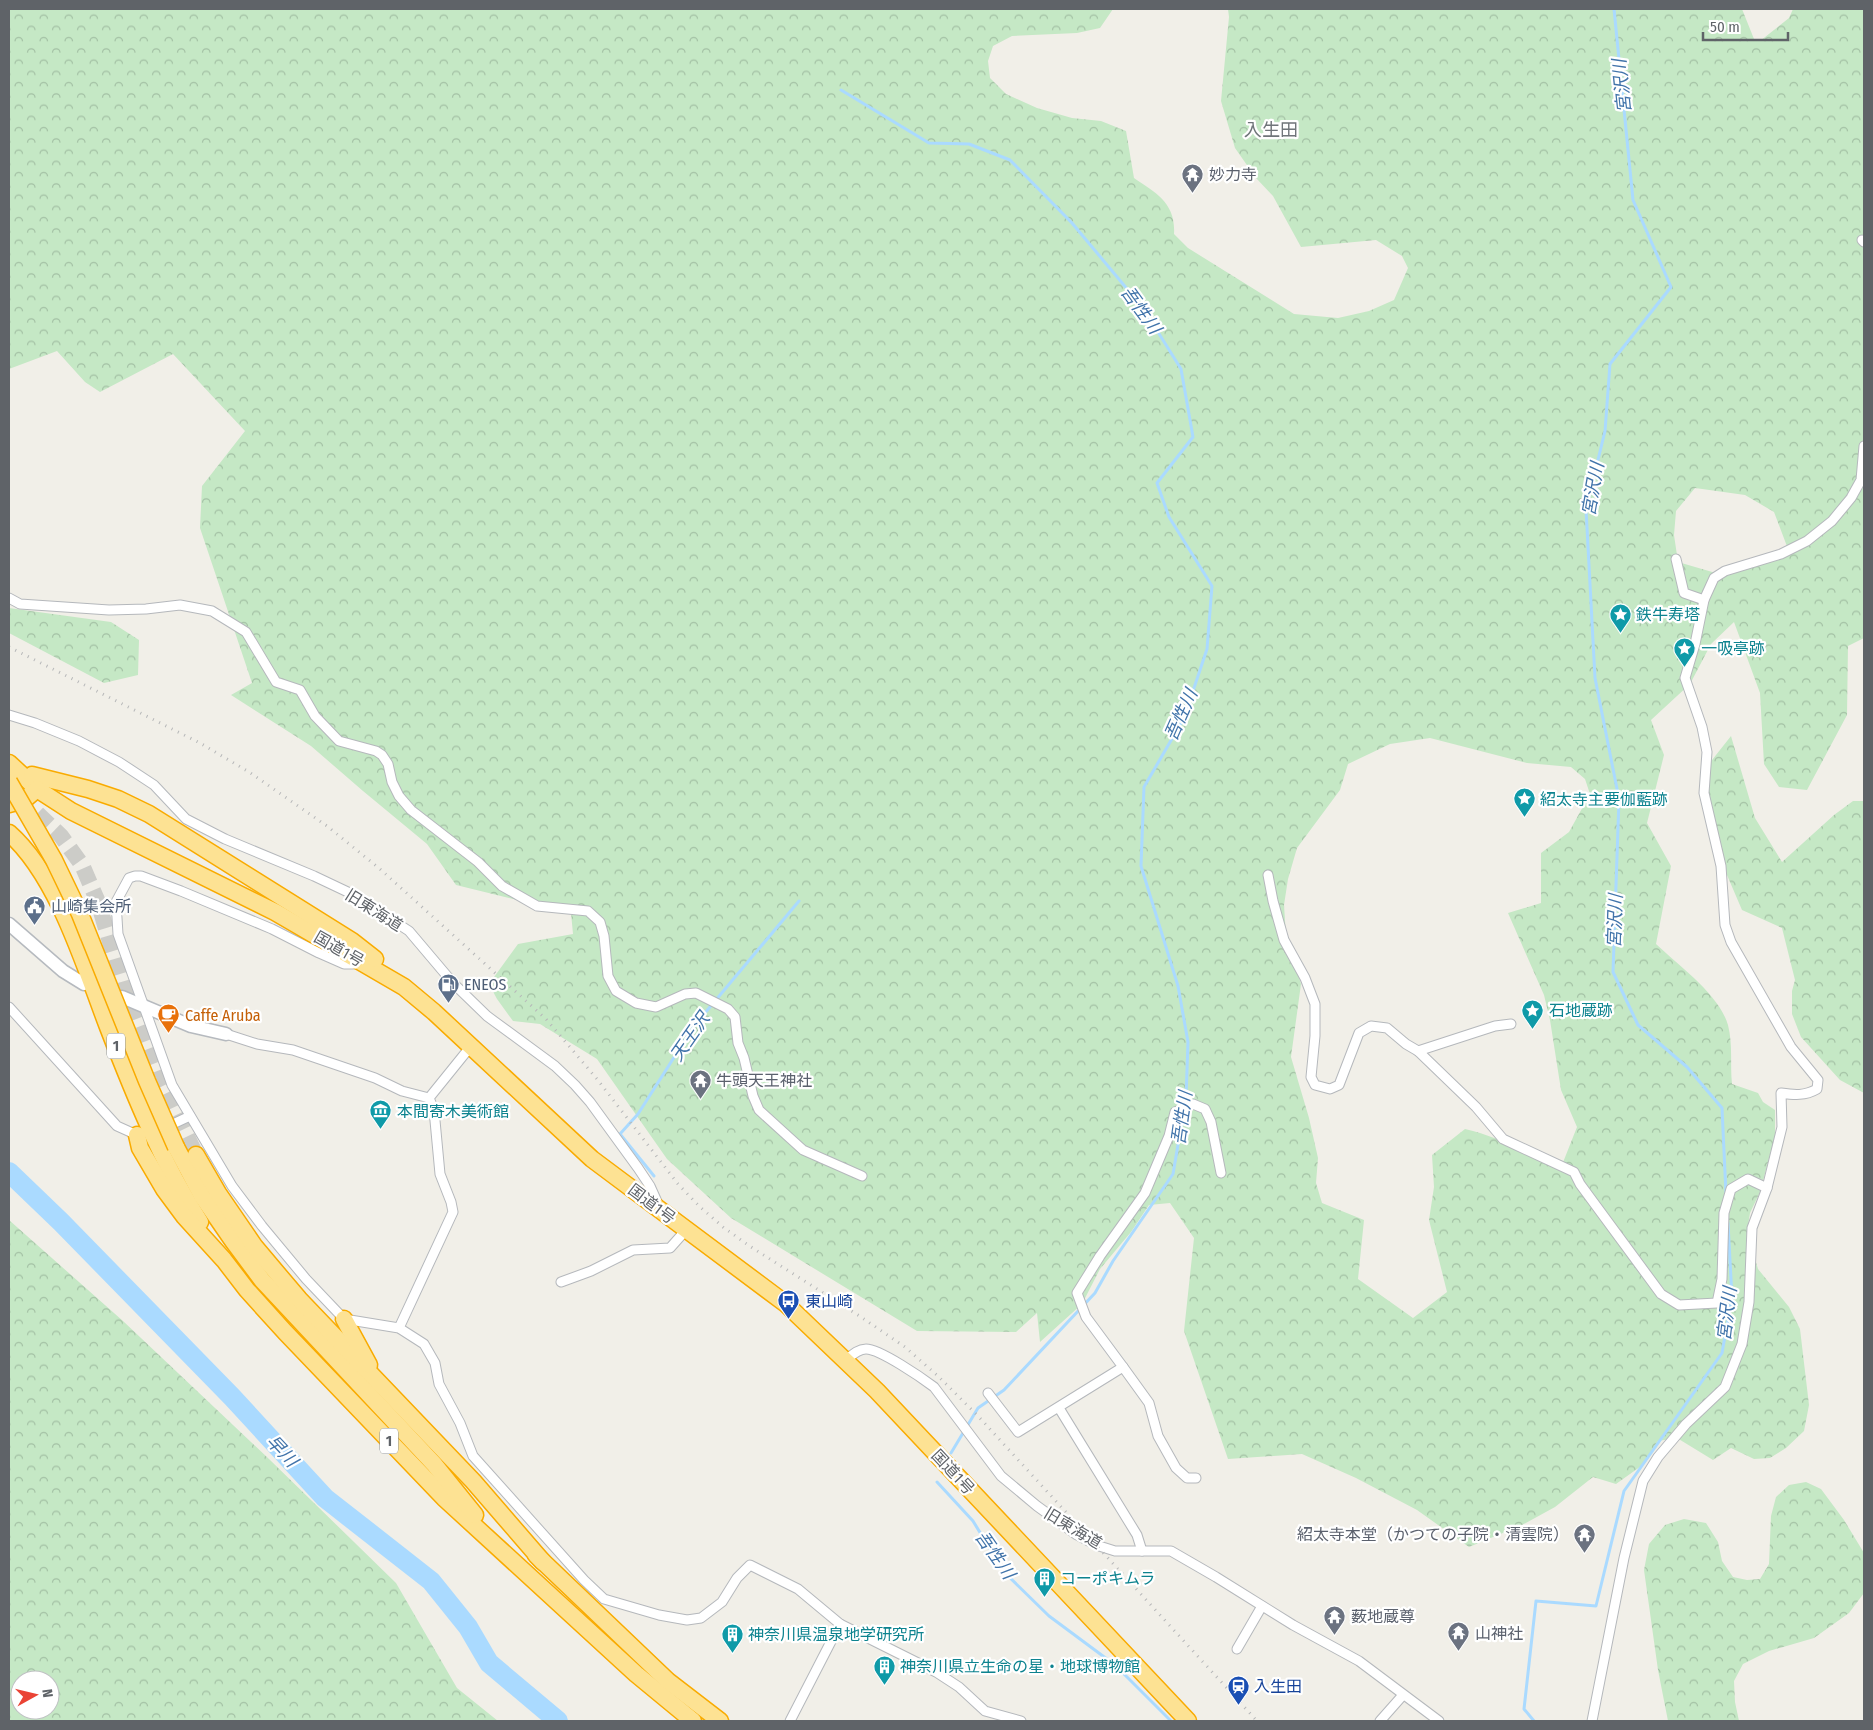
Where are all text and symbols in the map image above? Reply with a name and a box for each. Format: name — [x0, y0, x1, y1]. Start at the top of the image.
scale bar — [1703, 10, 1788, 42]
text: 50 m — [1710, 18, 1740, 36]
water label: 宮沢川 — [1608, 56, 1636, 114]
district label: 入生田 — [1244, 119, 1298, 141]
temple icon: 妙力寺 — [1181, 162, 1205, 193]
place label: 妙力寺 — [1209, 165, 1257, 184]
water label: 吾性川 — [1116, 282, 1167, 340]
water label: 宮沢川 — [1577, 459, 1609, 517]
place icon: 鉄牛寿塔 — [1608, 602, 1632, 633]
place label: 鉄牛寿塔 — [1636, 605, 1700, 624]
place icon: 一吸亭跡 — [1673, 636, 1697, 667]
place label: 一吸亭跡 — [1701, 639, 1765, 658]
water label: 吾性川 — [1160, 684, 1203, 744]
place icon: 紹太寺主要伽藍跡 — [1512, 787, 1536, 818]
place label: 紹太寺主要伽藍跡 — [1540, 790, 1668, 809]
street label: 旧東海道 — [342, 885, 406, 935]
water label: 宮沢川 — [1603, 892, 1627, 948]
public building icon: 山崎集会所 — [23, 894, 47, 925]
place label: 山崎集会所 — [51, 897, 131, 916]
street label: 国道1号 — [311, 927, 367, 971]
fuel station icon: ENEOS — [436, 972, 460, 1003]
place label: ENEOS — [464, 975, 507, 994]
place icon: 石地蔵跡 — [1521, 998, 1545, 1029]
place label: 石地蔵跡 — [1549, 1001, 1613, 1020]
cafe icon: Caffe Aruba — [157, 1003, 181, 1034]
place label: Caffe Aruba — [185, 1006, 261, 1025]
water label: 天王沢 — [666, 1007, 716, 1065]
road number: 1 — [107, 1034, 125, 1058]
temple icon: 牛頭天王神社 — [688, 1068, 712, 1099]
place label: 牛頭天王神社 — [716, 1071, 812, 1090]
water label: 吾性川 — [1167, 1088, 1197, 1146]
museum icon: 本間寄木美術館 — [369, 1099, 393, 1130]
place label: 本間寄木美術館 — [397, 1102, 509, 1121]
street label: 国道1号 — [625, 1180, 679, 1228]
water label: 宮沢川 — [1713, 1284, 1741, 1342]
bus stop icon: 東山崎 — [777, 1289, 801, 1320]
place label: 東山崎 — [805, 1292, 853, 1311]
road number: 1 — [380, 1428, 398, 1454]
water label: 早川 — [262, 1430, 304, 1473]
street label: 国道1号 — [928, 1446, 978, 1498]
street label: 旧東海道 — [1041, 1503, 1105, 1553]
temple icon: 紹太寺本堂（かつての子院・清雲院） — [1573, 1522, 1597, 1553]
place label: 紹太寺本堂（かつての子院・清雲院） — [1297, 1525, 1569, 1544]
water label: 吾性川 — [971, 1527, 1021, 1585]
building icon: コーポキムラ — [1032, 1566, 1056, 1597]
place label: コーポキムラ — [1060, 1569, 1155, 1588]
temple icon: 薮地蔵尊 — [1323, 1604, 1347, 1635]
place label: 薮地蔵尊 — [1351, 1607, 1415, 1626]
temple icon: 山神社 — [1447, 1621, 1471, 1652]
building icon: 神奈川県温泉地学研究所 — [720, 1622, 744, 1653]
place label: 山神社 — [1475, 1624, 1523, 1643]
place label: 神奈川県温泉地学研究所 — [748, 1625, 924, 1644]
building icon: 神奈川県立生命の星・地球博物館 — [872, 1654, 896, 1685]
place label: 神奈川県立生命の星・地球博物館 — [900, 1657, 1140, 1676]
north arrow — [10, 1670, 60, 1720]
station icon: 入生田 — [1226, 1674, 1250, 1705]
place label: 入生田 — [1254, 1677, 1302, 1696]
text: N — [38, 1688, 56, 1699]

